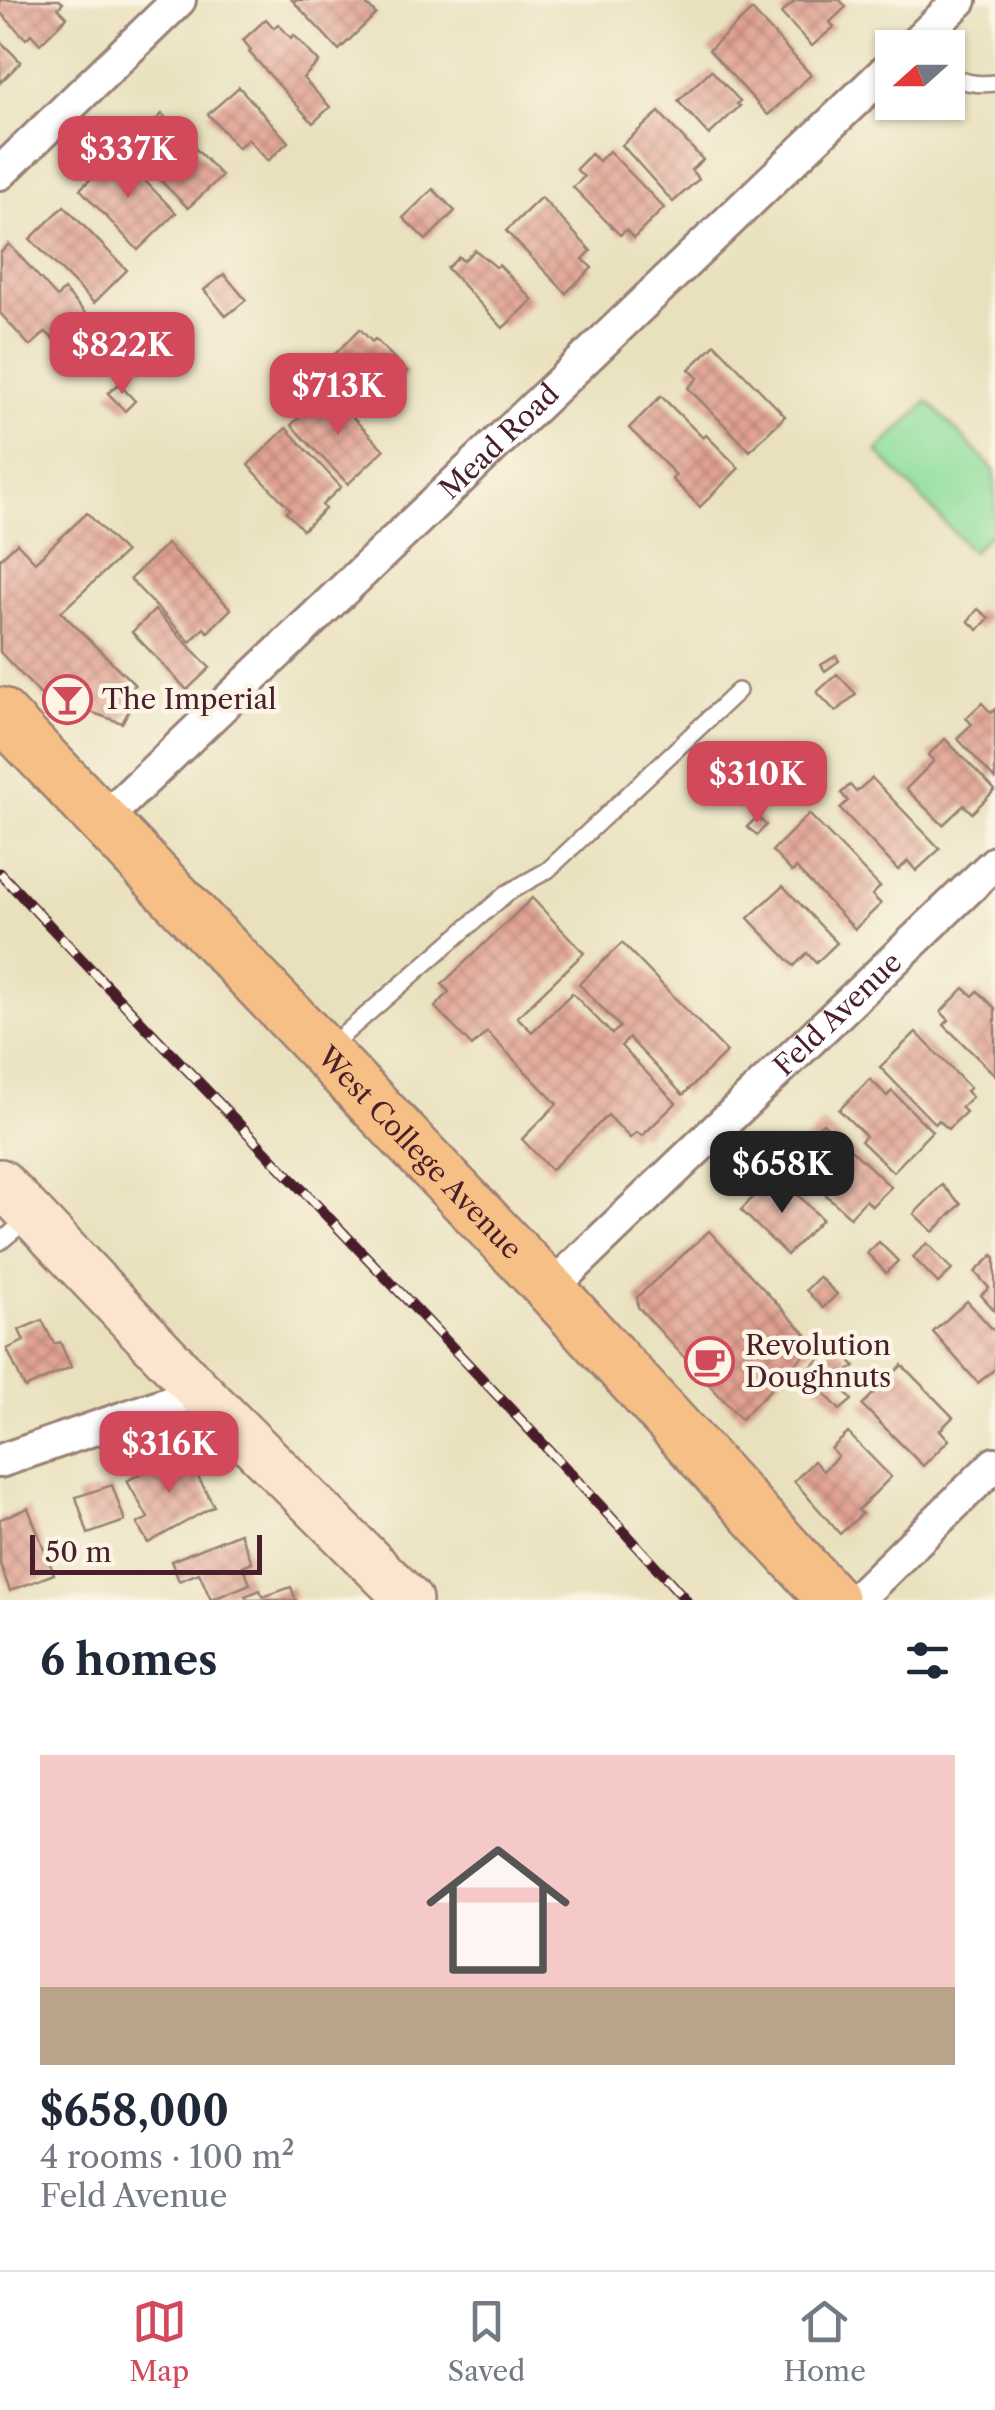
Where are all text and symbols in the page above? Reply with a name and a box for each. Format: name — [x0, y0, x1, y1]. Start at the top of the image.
north arrow — [875, 30, 965, 120]
map controls — [875, 30, 965, 120]
pin: $337K — [58, 116, 198, 201]
text: $337K — [80, 129, 176, 168]
pin: $822K — [52, 312, 192, 397]
text: $822K — [72, 325, 172, 364]
pin: $713K — [268, 353, 408, 438]
text: $713K — [292, 366, 384, 405]
street label: Mead Road — [432, 376, 566, 506]
bar icon: The Imperial — [41, 673, 93, 725]
place label: The Imperial — [102, 682, 277, 716]
pin: $310K — [687, 741, 827, 826]
text: $310K — [709, 754, 805, 793]
street label: Feld Avenue — [767, 945, 908, 1083]
street label: West College Avenue — [310, 1039, 529, 1266]
pin: $658K — [712, 1131, 852, 1216]
text: $658K — [732, 1144, 832, 1183]
place label: Revolution Doughnuts — [745, 1328, 891, 1394]
cafe icon: Revolution Doughnuts — [684, 1335, 736, 1387]
pin: $316K — [99, 1411, 239, 1496]
text: $316K — [121, 1424, 217, 1463]
scale bar — [30, 1530, 262, 1574]
text: 50 m — [45, 1535, 112, 1569]
icon: filters — [900, 1633, 955, 1688]
text: 6 homes — [40, 1634, 218, 1686]
icon: home — [408, 1820, 588, 2000]
text: $658,000 — [40, 2085, 229, 2137]
text: 4 rooms · 100 m² — [40, 2137, 295, 2176]
text: Feld Avenue — [40, 2176, 227, 2215]
tab: Map — [129, 2294, 189, 2388]
tab: Saved — [448, 2294, 525, 2388]
tab: Home — [784, 2294, 866, 2388]

